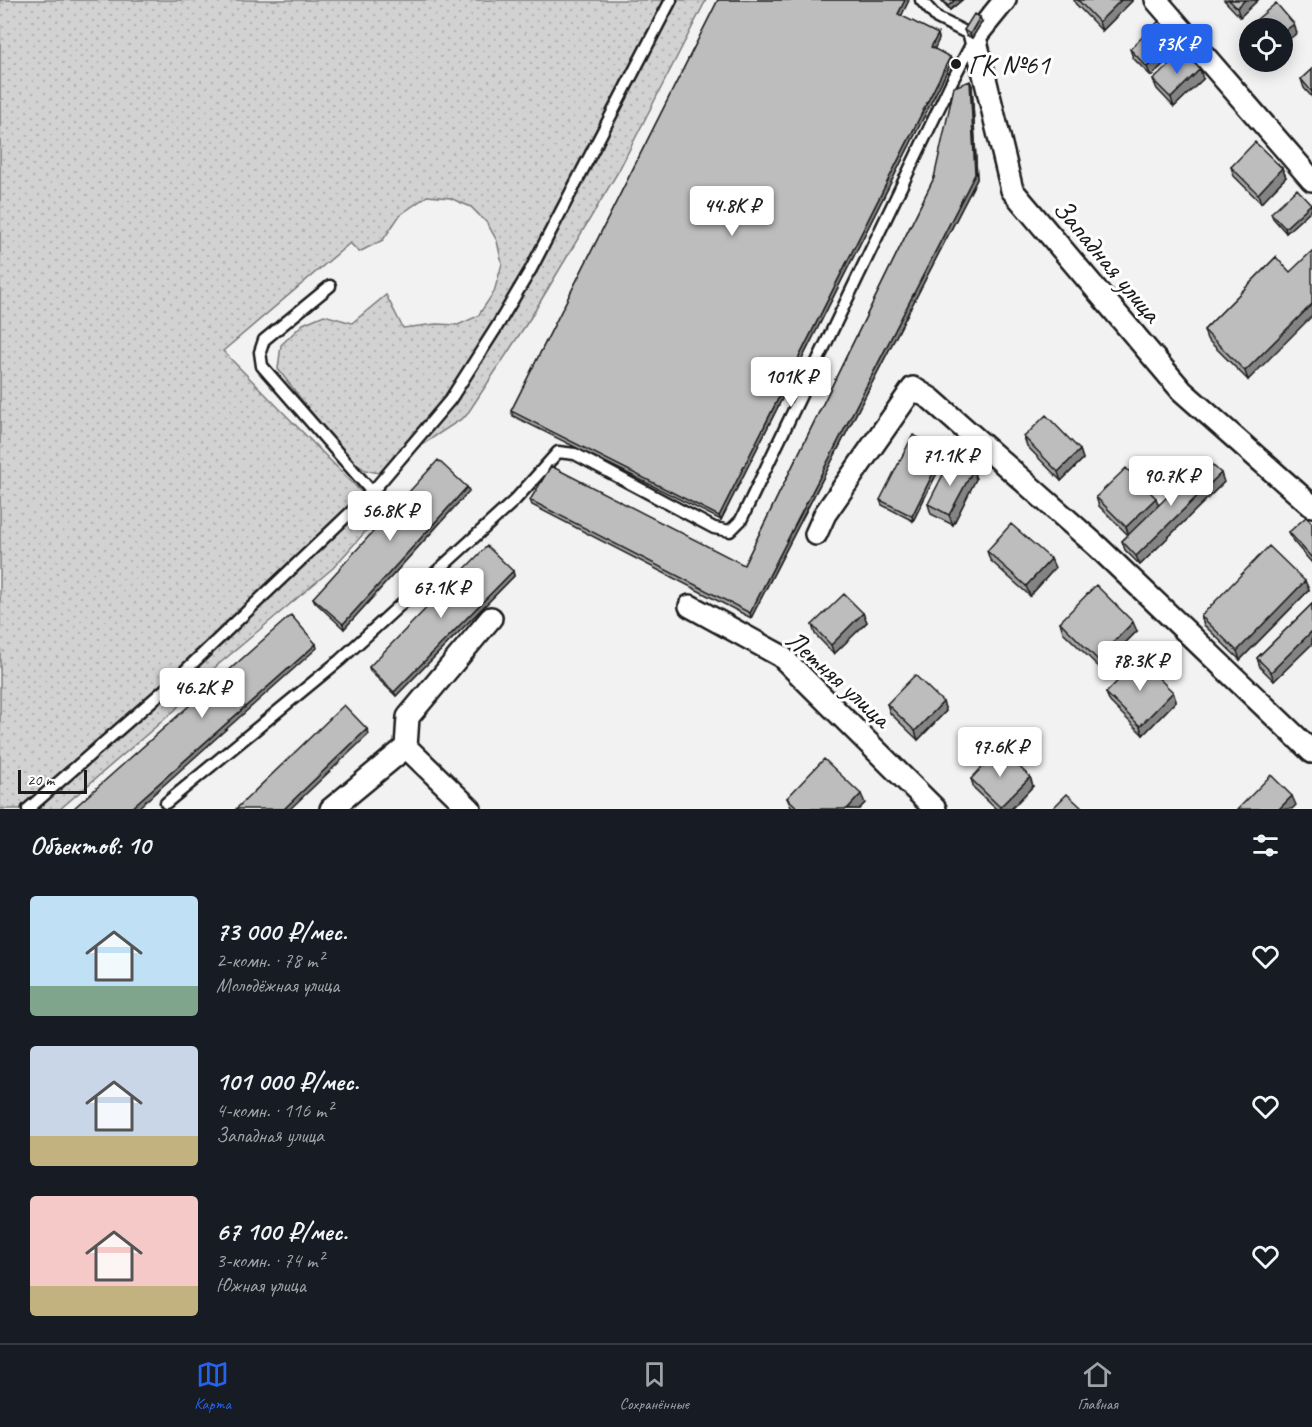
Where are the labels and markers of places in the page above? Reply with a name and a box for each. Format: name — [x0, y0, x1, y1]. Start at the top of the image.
pin: 73K ₽ — [1135, 24, 1219, 75]
place label: ГК №61 — [968, 47, 1051, 82]
marker: ГК №61 — [949, 57, 963, 71]
pin: 44.8K ₽ — [677, 186, 787, 237]
pin: 101K ₽ — [742, 357, 840, 408]
pin: 71.1K ₽ — [895, 436, 1005, 487]
pin: 90.7K ₽ — [1116, 456, 1226, 507]
pin: 56.8K ₽ — [335, 491, 445, 542]
pin: 67.1K ₽ — [386, 568, 496, 619]
pin: 78.3K ₽ — [1085, 641, 1195, 692]
pin: 46.2K ₽ — [147, 668, 257, 719]
pin: 97.6K ₽ — [945, 727, 1055, 778]

